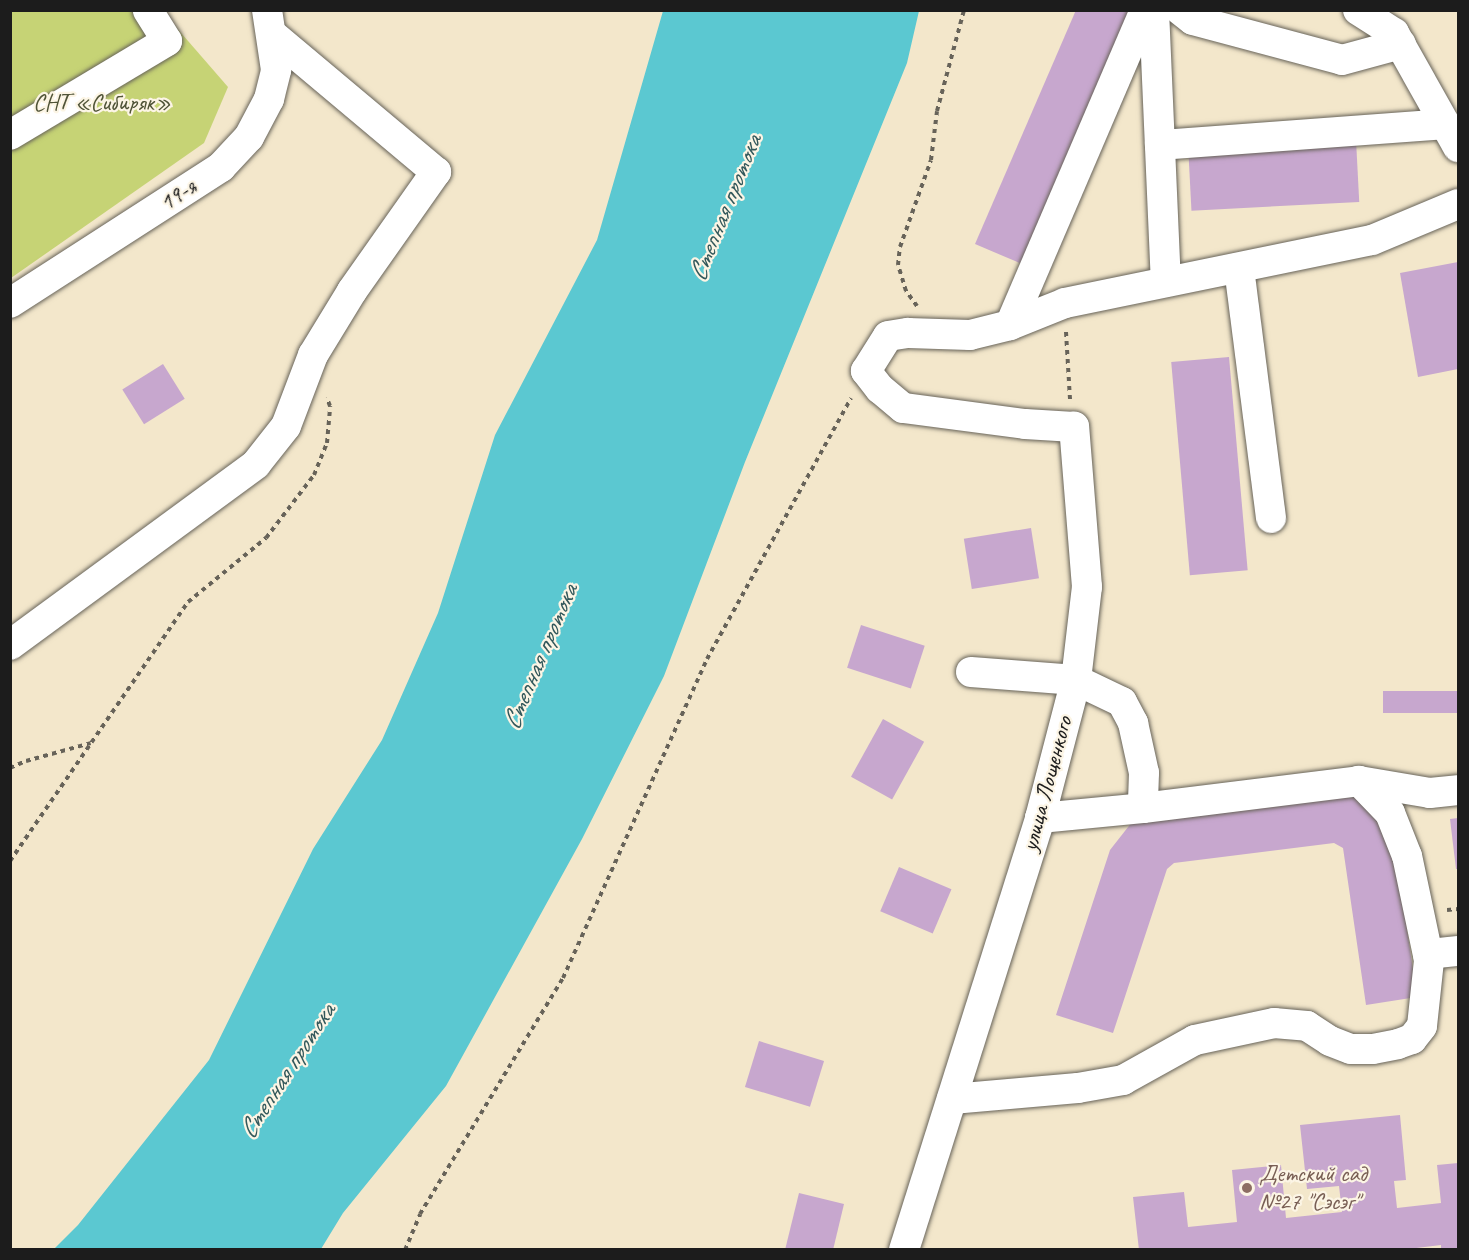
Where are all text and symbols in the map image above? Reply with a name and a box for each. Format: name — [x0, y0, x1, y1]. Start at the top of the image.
park label: СНТ «Сибиряк» — [33, 89, 171, 117]
water label: Степная протока — [682, 131, 768, 285]
street label: 19-я — [154, 173, 202, 217]
water label: Степная протока — [495, 580, 585, 734]
street label: улица Лощенкого — [1015, 714, 1079, 854]
water label: Степная протока — [232, 998, 342, 1144]
place label: Детский сад №27 "Сэсэг" — [1259, 1160, 1367, 1216]
marker: Детский сад №27 "Сэсэг" — [1240, 1181, 1254, 1195]

